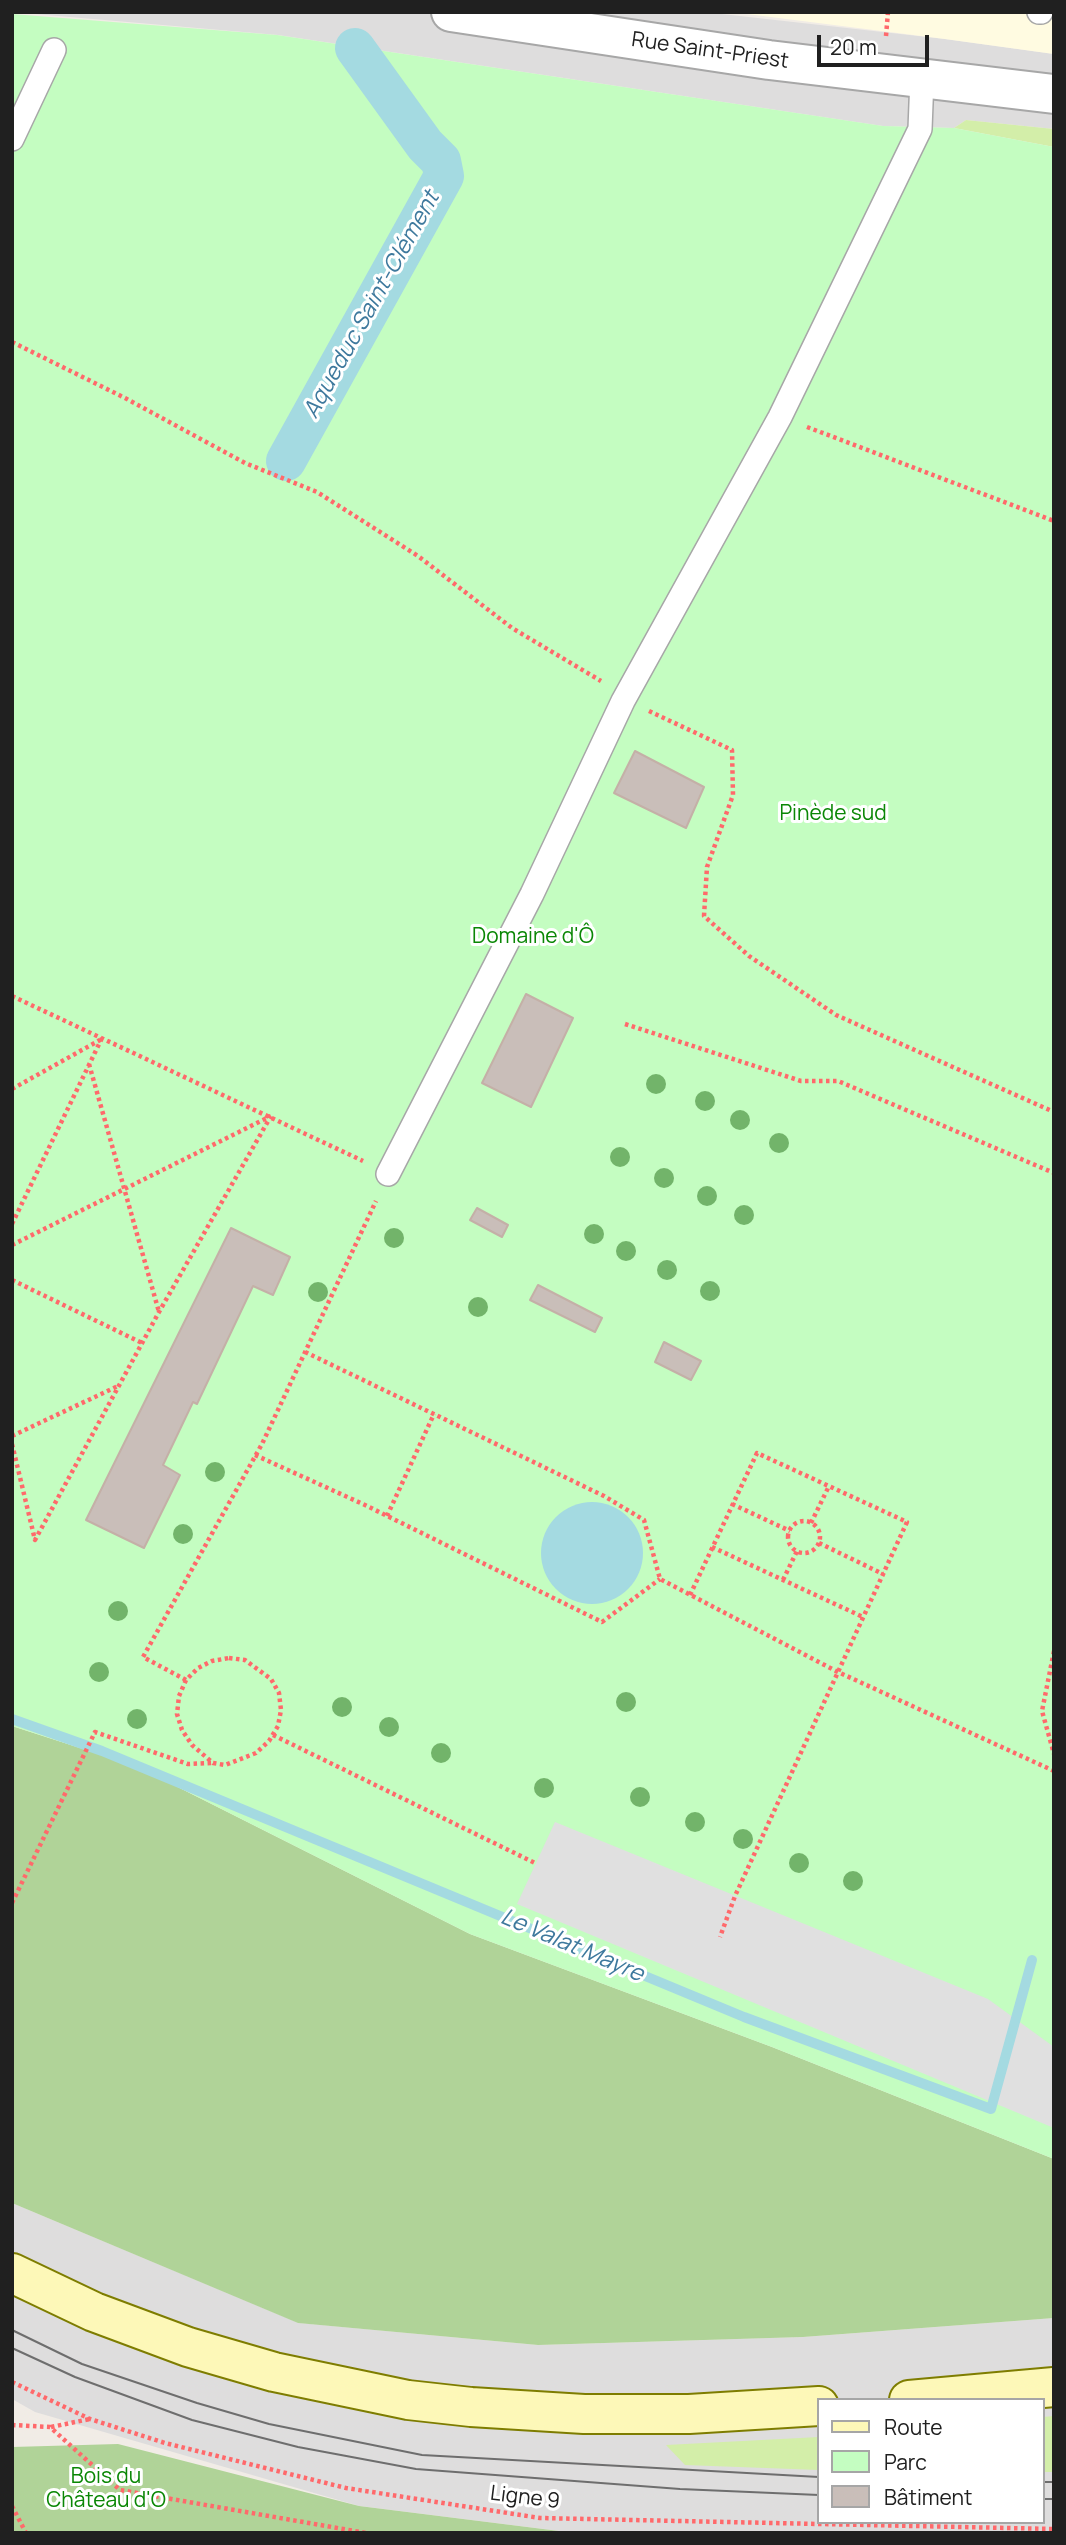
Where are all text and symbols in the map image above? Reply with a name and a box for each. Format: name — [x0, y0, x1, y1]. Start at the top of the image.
scale bar — [821, 21, 933, 65]
street label: Rue Saint-Priest — [630, 28, 790, 74]
text: 20 m — [830, 33, 877, 61]
water label: Aqueduc Saint-Clément — [298, 187, 446, 423]
park label: Pinède sud — [779, 801, 887, 827]
park label: Domaine d'Ô — [472, 924, 594, 950]
water label: Le Valat Mayre — [496, 1904, 648, 1988]
legend — [818, 2398, 1045, 2524]
text: Route — [884, 2413, 942, 2441]
text: Parc — [884, 2448, 927, 2476]
park label: Bois du Château d'O — [46, 2464, 166, 2514]
street label: Ligne 9 — [489, 2481, 561, 2515]
text: Bâtiment — [884, 2483, 972, 2511]

